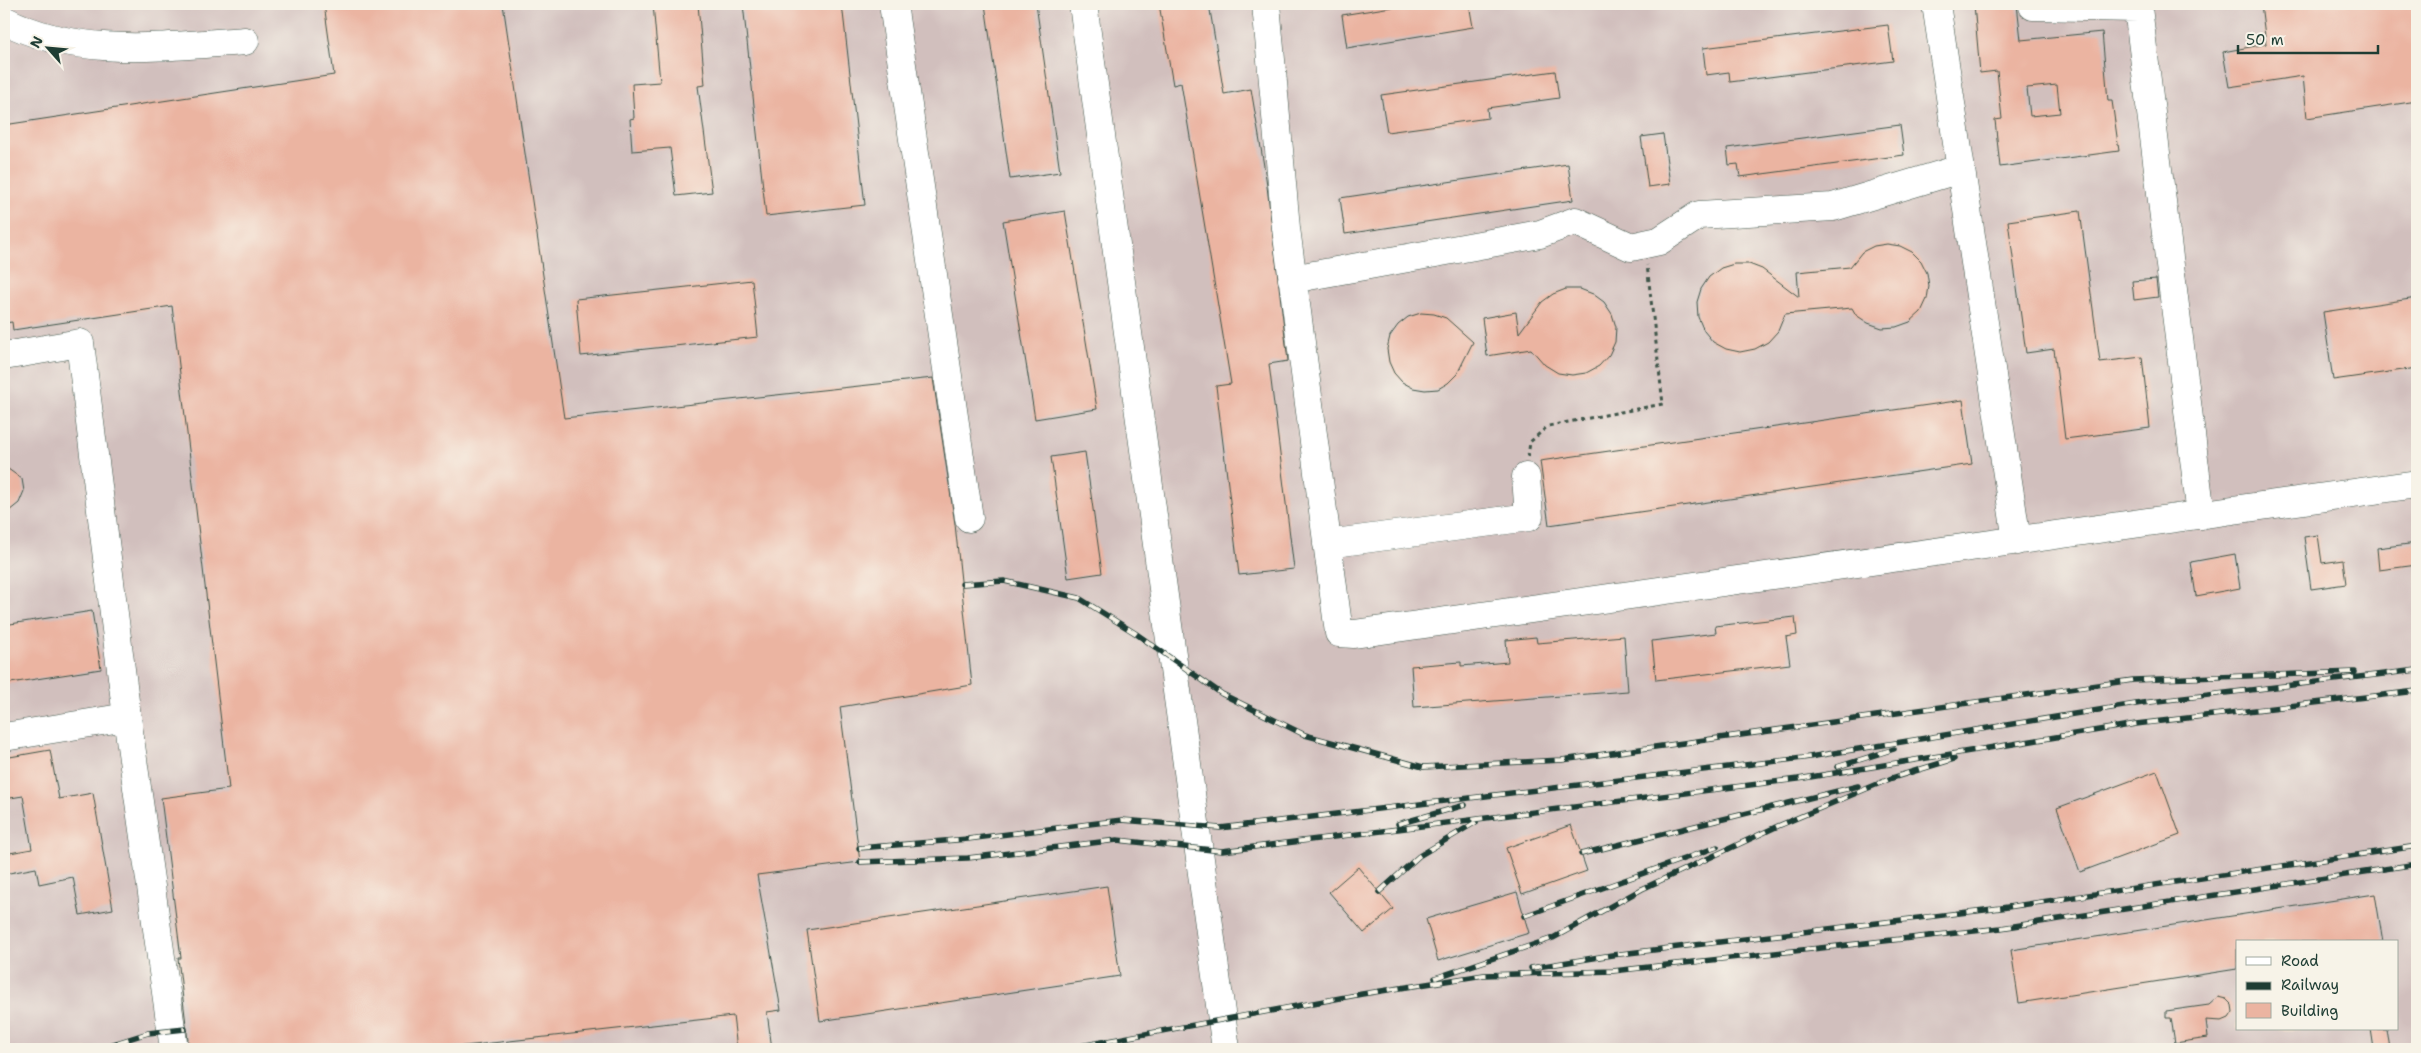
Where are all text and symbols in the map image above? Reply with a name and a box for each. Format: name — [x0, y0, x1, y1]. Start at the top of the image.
north arrow — [22, 22, 72, 72]
scale bar — [2238, 22, 2378, 54]
text: 50 m — [2246, 30, 2284, 50]
text: N — [26, 33, 47, 51]
legend — [2236, 940, 2398, 1030]
text: Road — [2281, 951, 2319, 971]
text: Railway — [2281, 975, 2339, 995]
text: Building — [2281, 1001, 2338, 1021]

